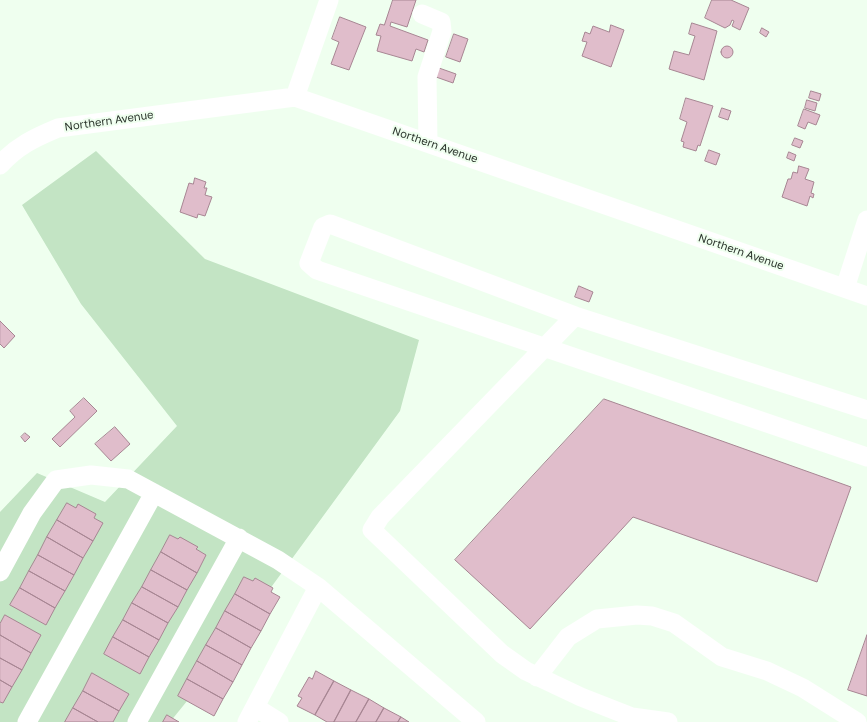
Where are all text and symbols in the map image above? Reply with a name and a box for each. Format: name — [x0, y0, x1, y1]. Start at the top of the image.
street label: Northern Avenue — [64, 108, 154, 134]
street label: Northern Avenue — [390, 124, 480, 166]
street label: Northern Avenue — [696, 231, 786, 273]

